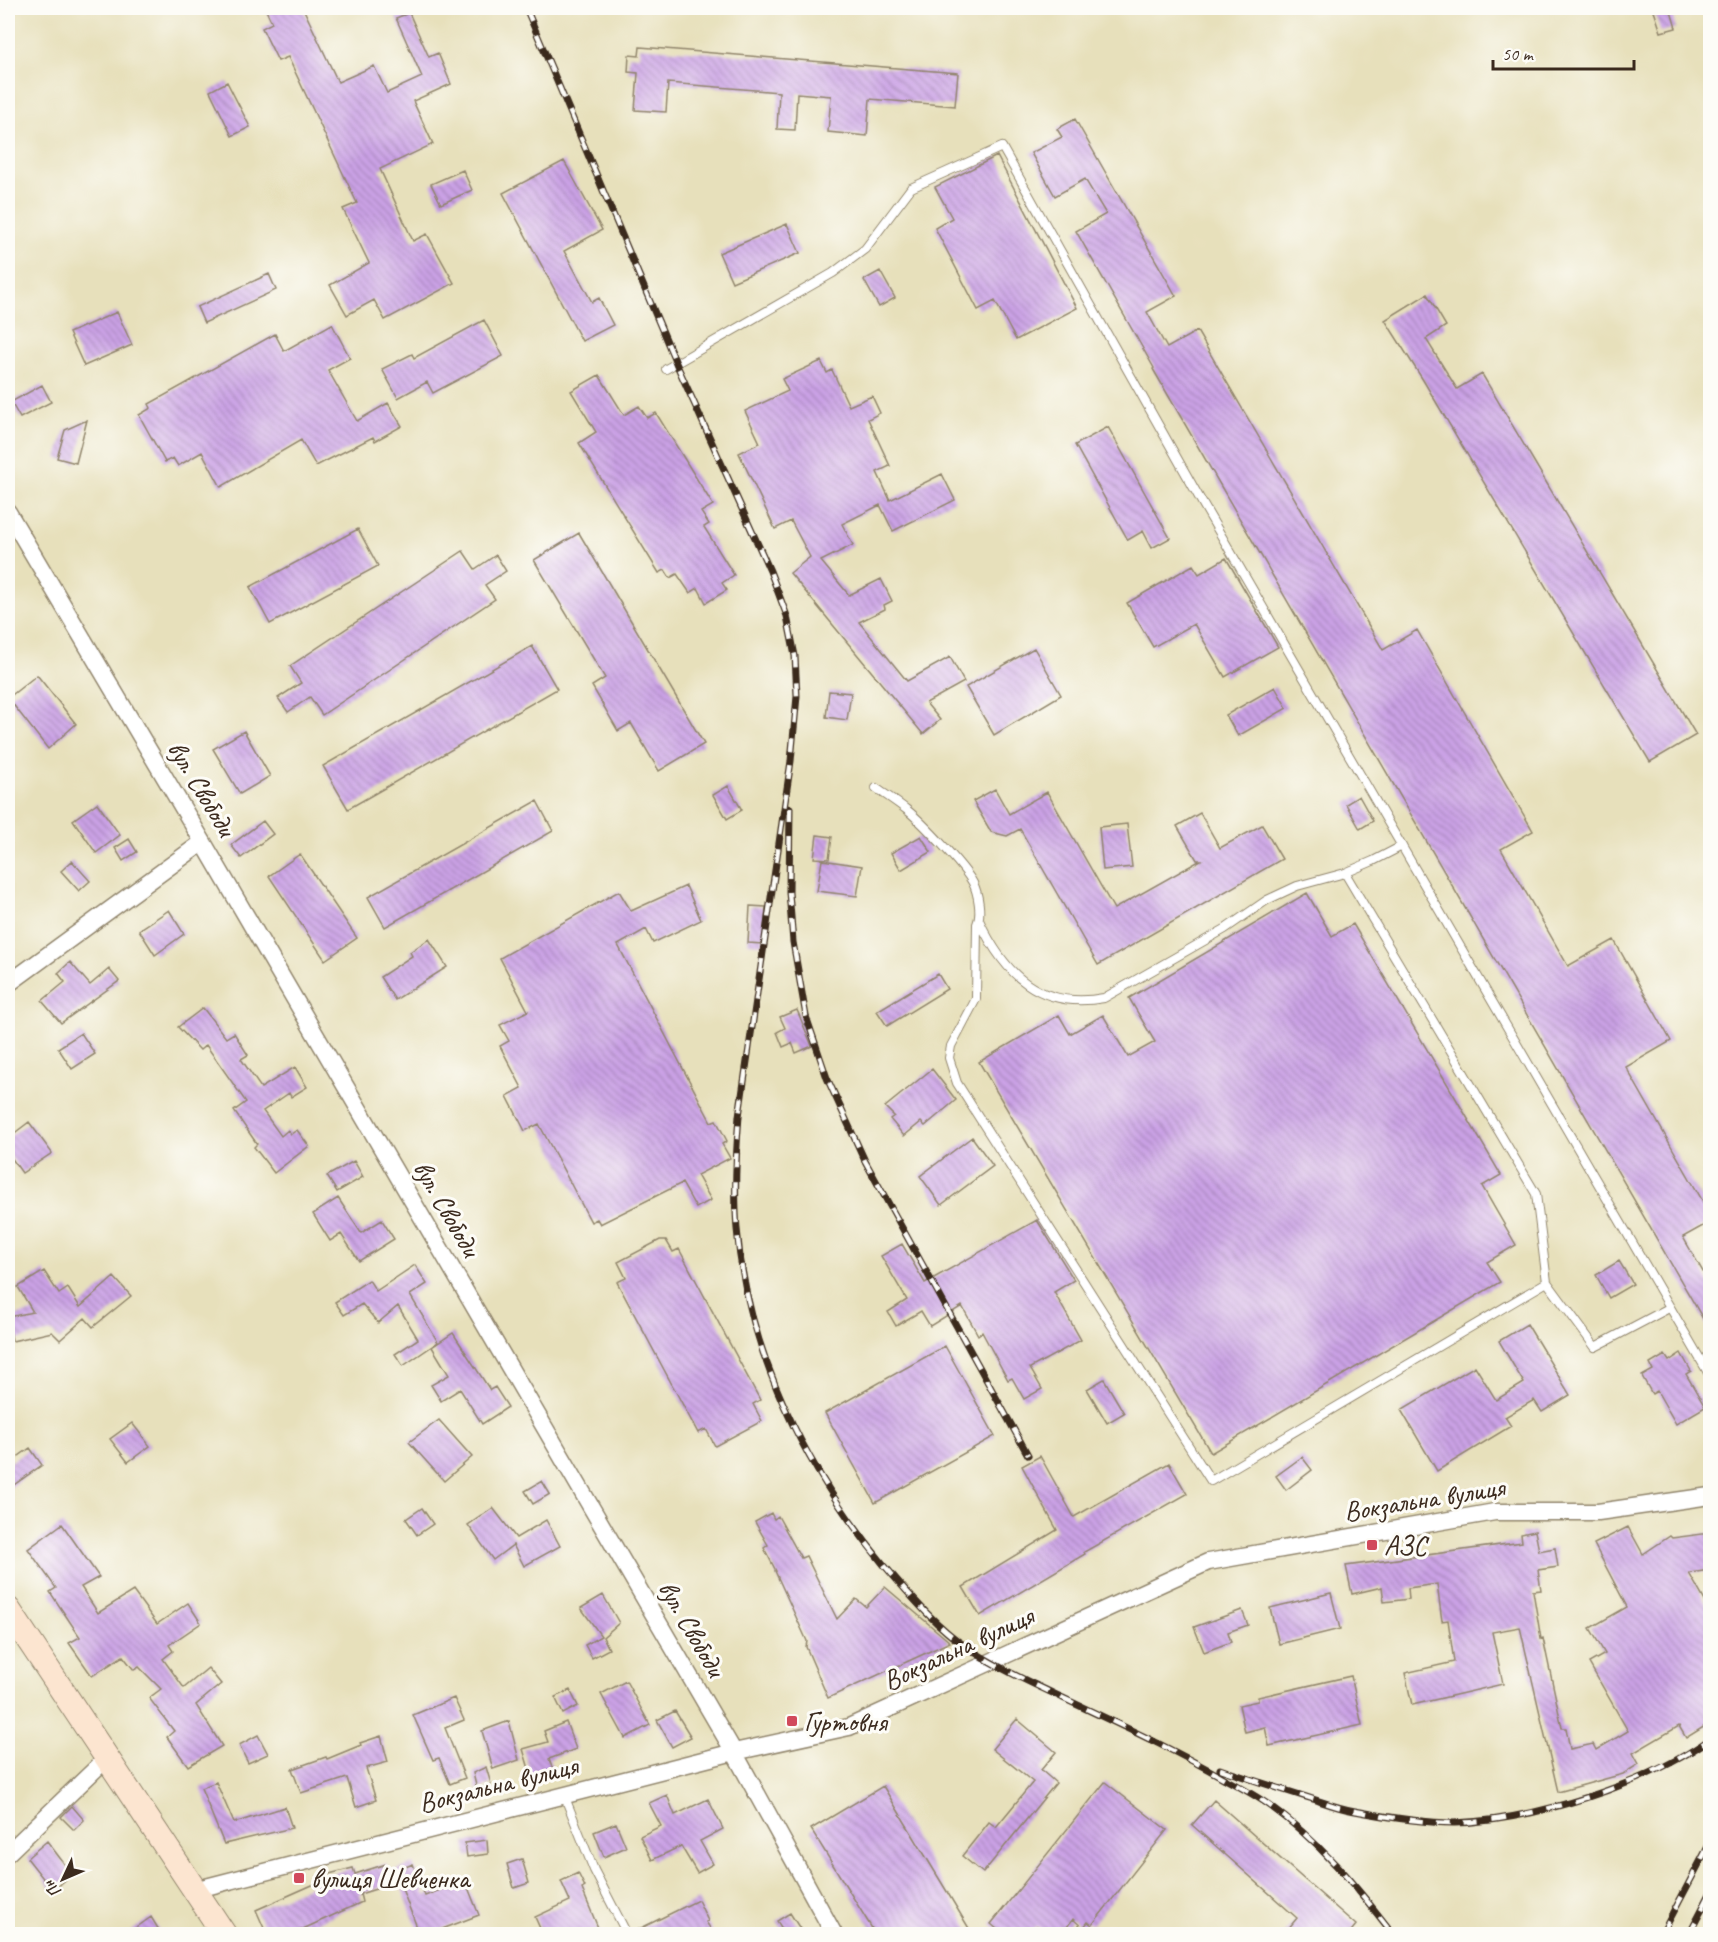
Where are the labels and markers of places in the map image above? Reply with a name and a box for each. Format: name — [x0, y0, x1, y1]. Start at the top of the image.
place label: АЗС — [1384, 1528, 1430, 1563]
marker: АЗС — [1365, 1538, 1379, 1552]
place label: Гуртовня — [804, 1704, 889, 1739]
marker: Гуртовня — [785, 1714, 799, 1728]
place label: вулиця Шевченка — [311, 1861, 472, 1896]
marker: вулиця Шевченка — [292, 1871, 306, 1885]

